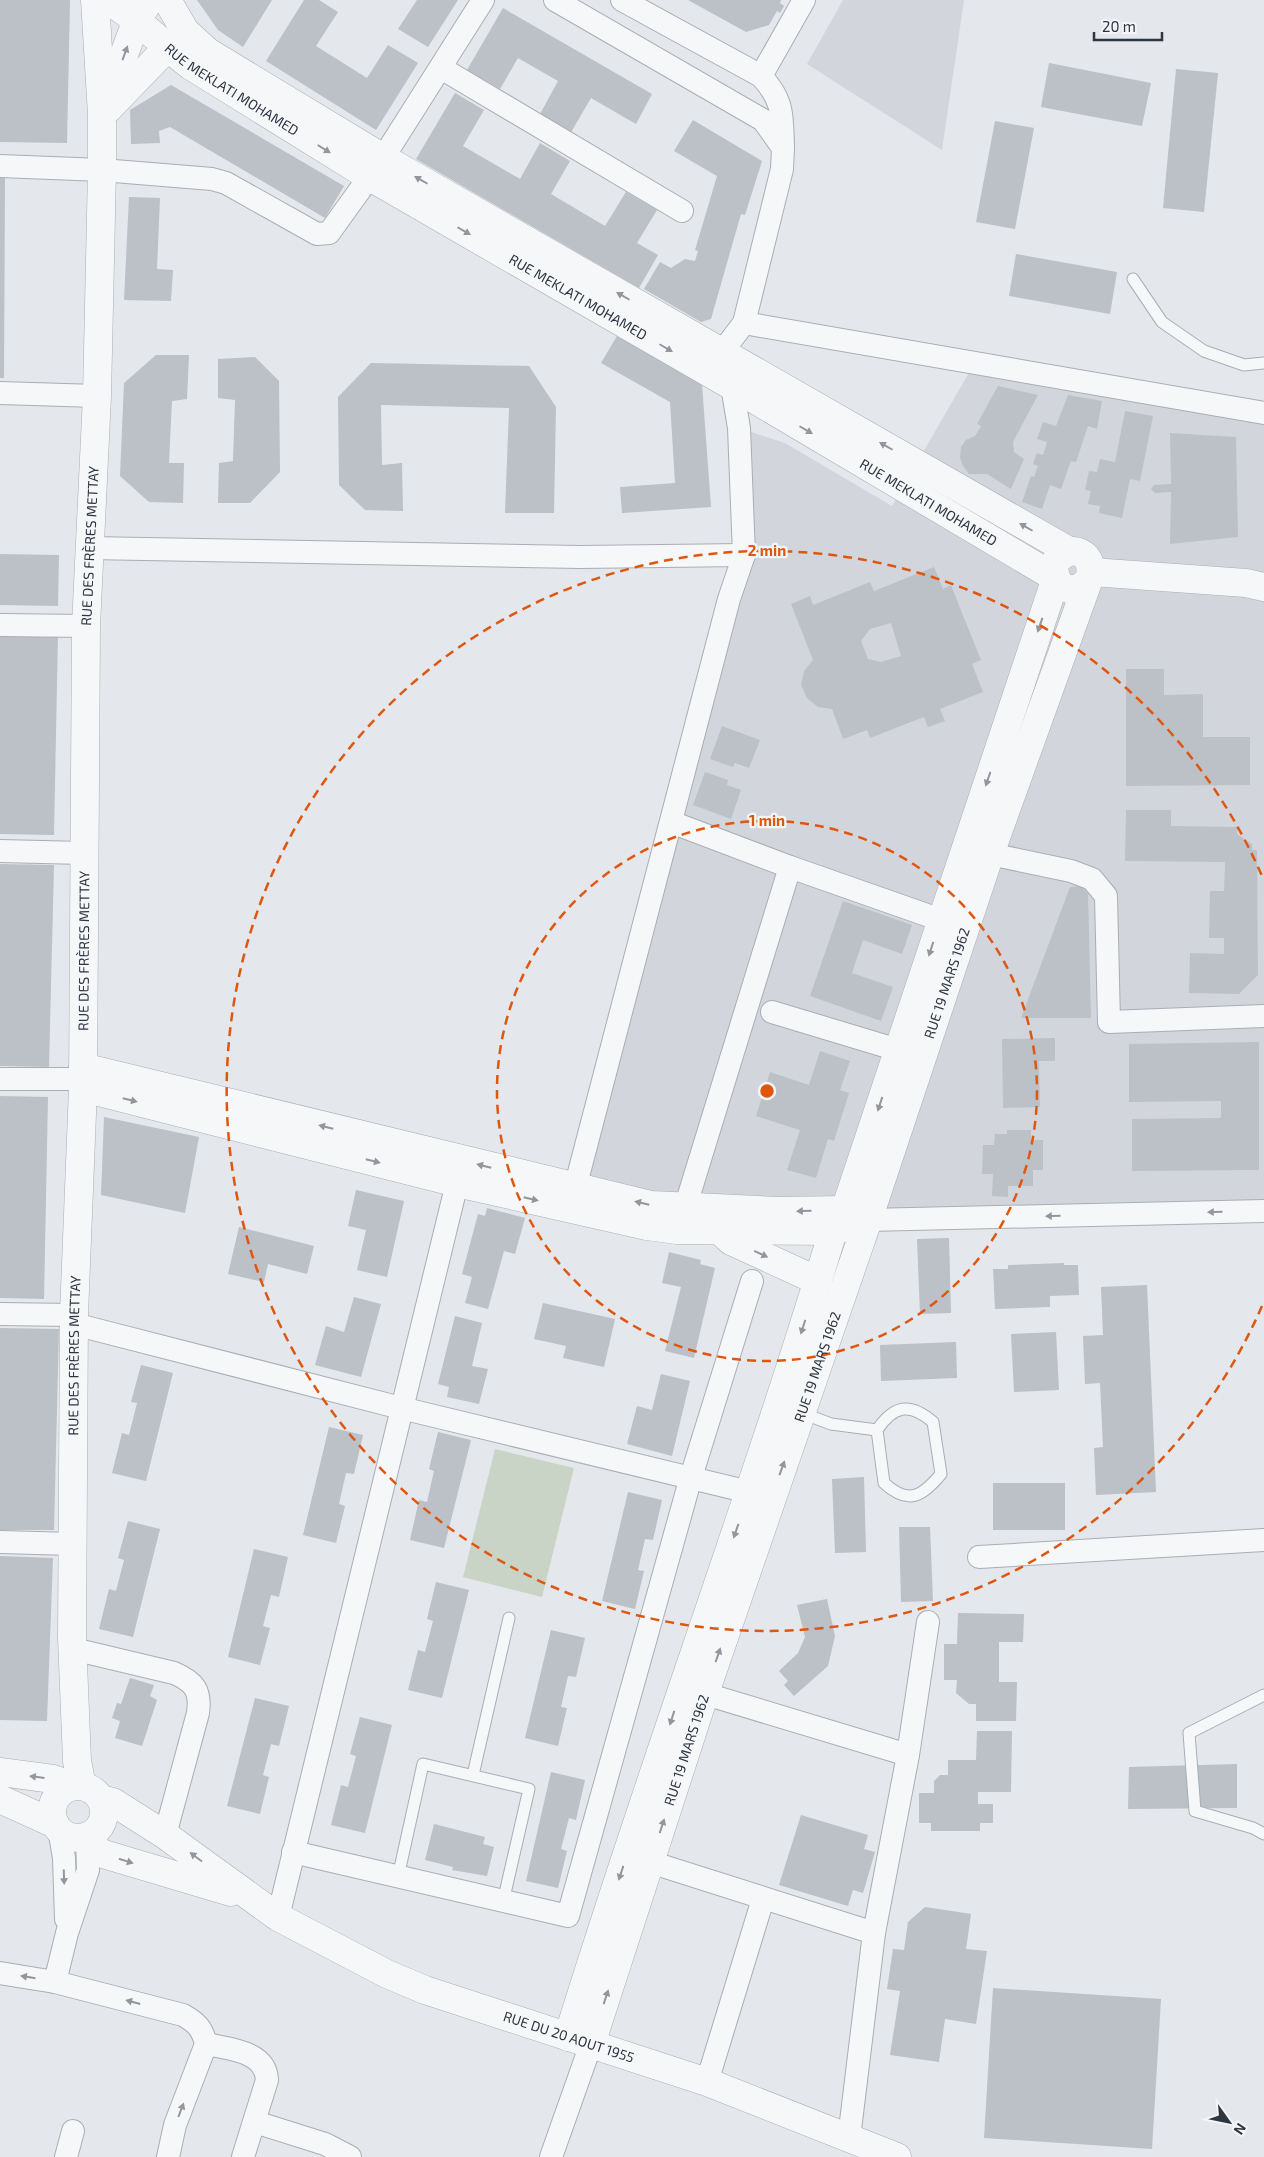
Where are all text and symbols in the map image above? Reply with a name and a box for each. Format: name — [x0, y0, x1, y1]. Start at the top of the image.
scale bar — [1094, 10, 1162, 42]
text: 20 m — [1102, 17, 1136, 35]
street label: RUE MEKLATI MOHAMED — [161, 39, 302, 139]
one-way arrow — [121, 45, 129, 60]
one-way arrow — [318, 144, 331, 153]
one-way arrow — [414, 176, 429, 184]
one-way arrow — [458, 227, 471, 236]
street label: RUE MEKLATI MOHAMED — [506, 250, 650, 343]
one-way arrow — [617, 291, 630, 300]
one-way arrow — [659, 343, 672, 352]
one-way arrow — [799, 425, 813, 434]
one-way arrow — [878, 442, 893, 450]
street label: RUE MEKLATI MOHAMED — [857, 455, 1000, 549]
street label: RUE DES FRÈRES METTAY — [77, 465, 102, 626]
one-way arrow — [1019, 523, 1034, 531]
text: 2 min — [748, 541, 786, 559]
one-way arrow — [1036, 617, 1043, 632]
one-way arrow — [984, 771, 992, 786]
text: 1 min — [749, 811, 785, 829]
street label: RUE DES FRÈRES METTAY — [74, 871, 92, 1031]
street label: RUE 19 MARS 1962 — [920, 925, 973, 1041]
one-way arrow — [927, 942, 934, 957]
centre of rings — [758, 1082, 776, 1100]
one-way arrow — [123, 1096, 138, 1104]
one-way arrow — [876, 1096, 883, 1111]
one-way arrow — [318, 1123, 333, 1131]
one-way arrow — [365, 1157, 380, 1165]
one-way arrow — [476, 1161, 491, 1169]
one-way arrow — [523, 1195, 538, 1203]
one-way arrow — [634, 1199, 649, 1207]
one-way arrow — [796, 1207, 812, 1215]
one-way arrow — [1207, 1208, 1223, 1216]
one-way arrow — [1045, 1212, 1061, 1220]
one-way arrow — [754, 1251, 768, 1259]
street label: RUE DES FRÈRES METTAY — [64, 1275, 84, 1436]
street label: RUE 19 MARS 1962 — [790, 1309, 844, 1424]
one-way arrow — [799, 1320, 807, 1335]
one-way arrow — [778, 1460, 786, 1475]
one-way arrow — [732, 1524, 739, 1539]
one-way arrow — [714, 1647, 722, 1662]
street label: RUE 19 MARS 1962 — [660, 1692, 712, 1808]
one-way arrow — [667, 1711, 675, 1726]
one-way arrow — [29, 1773, 45, 1781]
one-way arrow — [658, 1818, 666, 1833]
one-way arrow — [190, 1852, 203, 1863]
one-way arrow — [119, 1857, 134, 1865]
one-way arrow — [617, 1865, 625, 1880]
one-way arrow — [61, 1869, 69, 1885]
one-way arrow — [19, 1973, 35, 1981]
one-way arrow — [603, 1989, 611, 2004]
one-way arrow — [125, 1998, 140, 2006]
street label: RUE DU 20 AOUT 1955 — [501, 2007, 637, 2066]
north arrow — [1204, 2097, 1254, 2147]
one-way arrow — [177, 2103, 185, 2117]
text: N — [1230, 2120, 1250, 2138]

